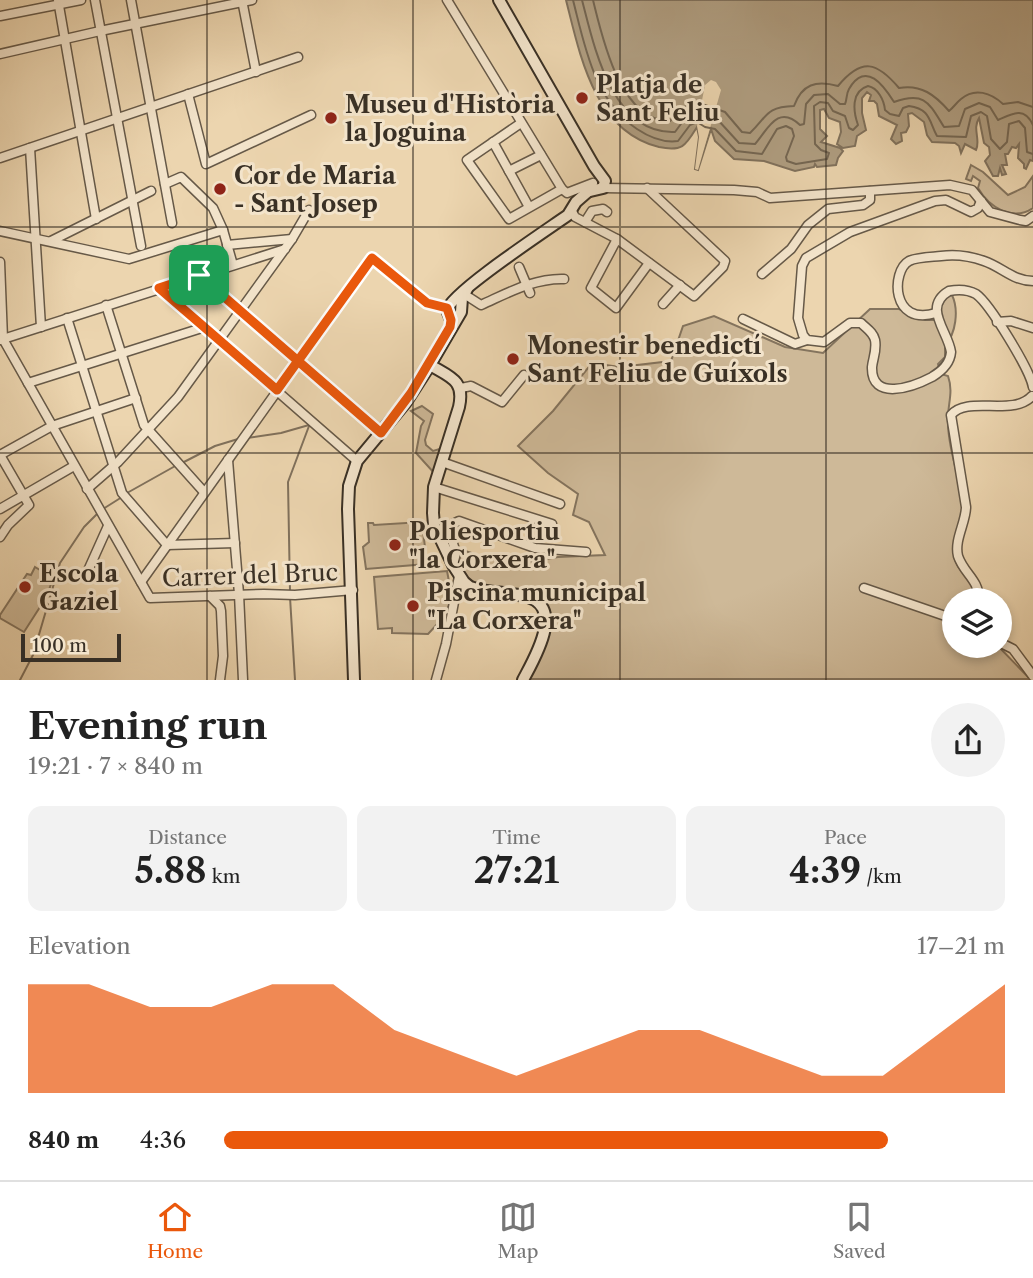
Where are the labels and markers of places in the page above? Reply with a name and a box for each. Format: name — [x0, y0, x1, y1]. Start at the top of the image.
place label: Platja de Sant Feliu — [596, 70, 720, 127]
place label: Museu d'Història la Joguina — [345, 90, 556, 147]
marker: Platja de Sant Feliu — [574, 90, 590, 106]
marker: Museu d'Història la Joguina — [323, 110, 339, 126]
place label: Cor de Maria - Sant Josep — [234, 161, 397, 218]
marker: Cor de Maria - Sant Josep — [212, 181, 228, 197]
pin — [169, 245, 229, 305]
place label: Monestir benedictí Sant Feliu de Guíxols — [527, 331, 788, 388]
marker: Monestir benedictí Sant Feliu de Guíxols — [505, 351, 521, 367]
place label: Poliesportiu "la Corxera" — [409, 517, 560, 574]
marker: Poliesportiu "la Corxera" — [387, 537, 403, 553]
place label: Escola Gaziel — [39, 559, 119, 616]
place label: Piscina municipal "La Corxera" — [427, 578, 646, 635]
marker: Escola Gaziel — [17, 579, 33, 595]
marker: Piscina municipal "La Corxera" — [405, 598, 421, 614]

